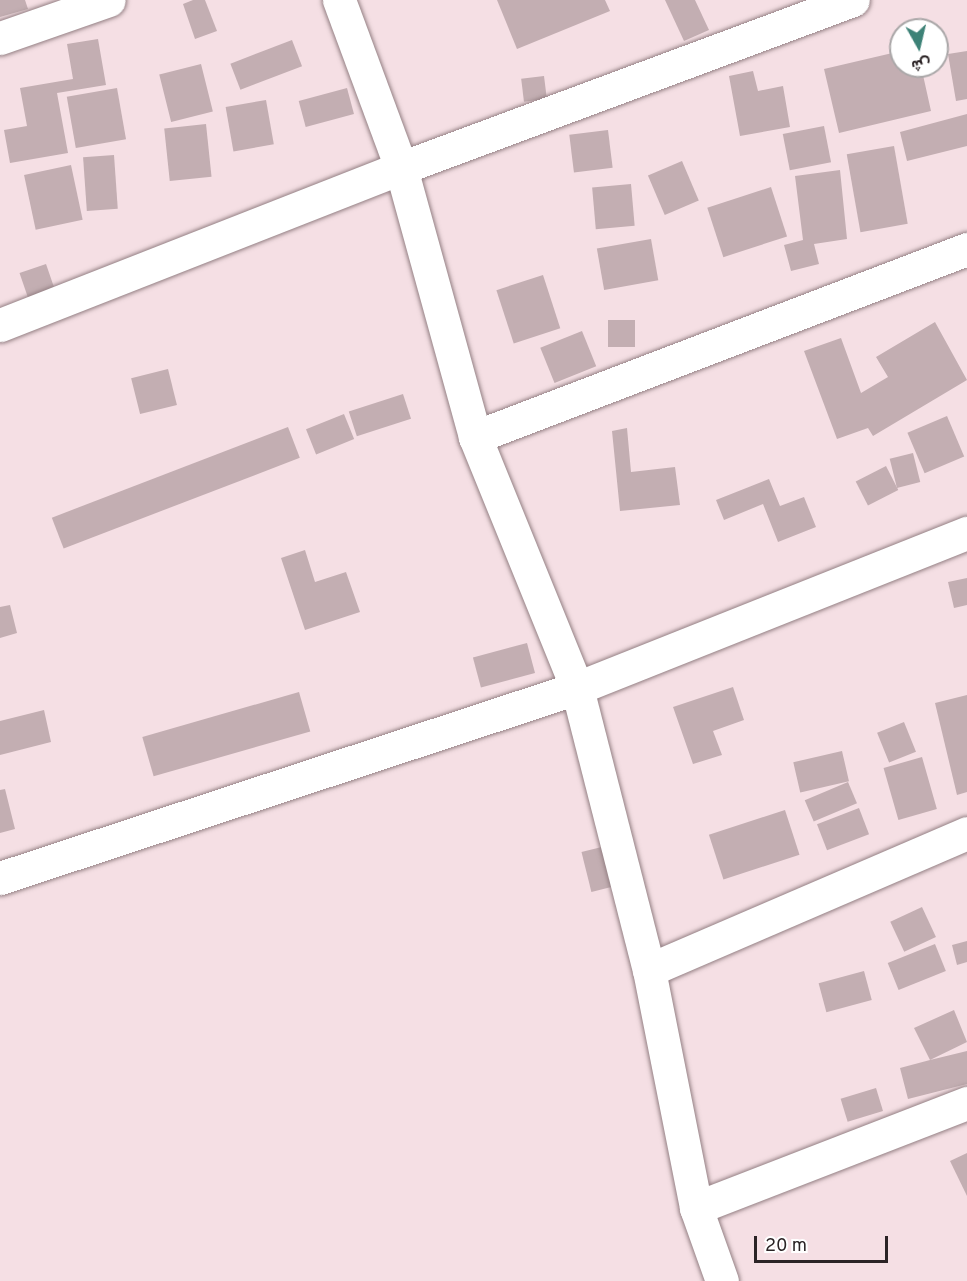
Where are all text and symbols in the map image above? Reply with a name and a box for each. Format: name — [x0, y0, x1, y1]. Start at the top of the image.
north arrow — [889, 18, 949, 78]
text: ش — [910, 53, 932, 75]
scale bar — [757, 1224, 890, 1262]
text: 20 m — [765, 1235, 807, 1258]

